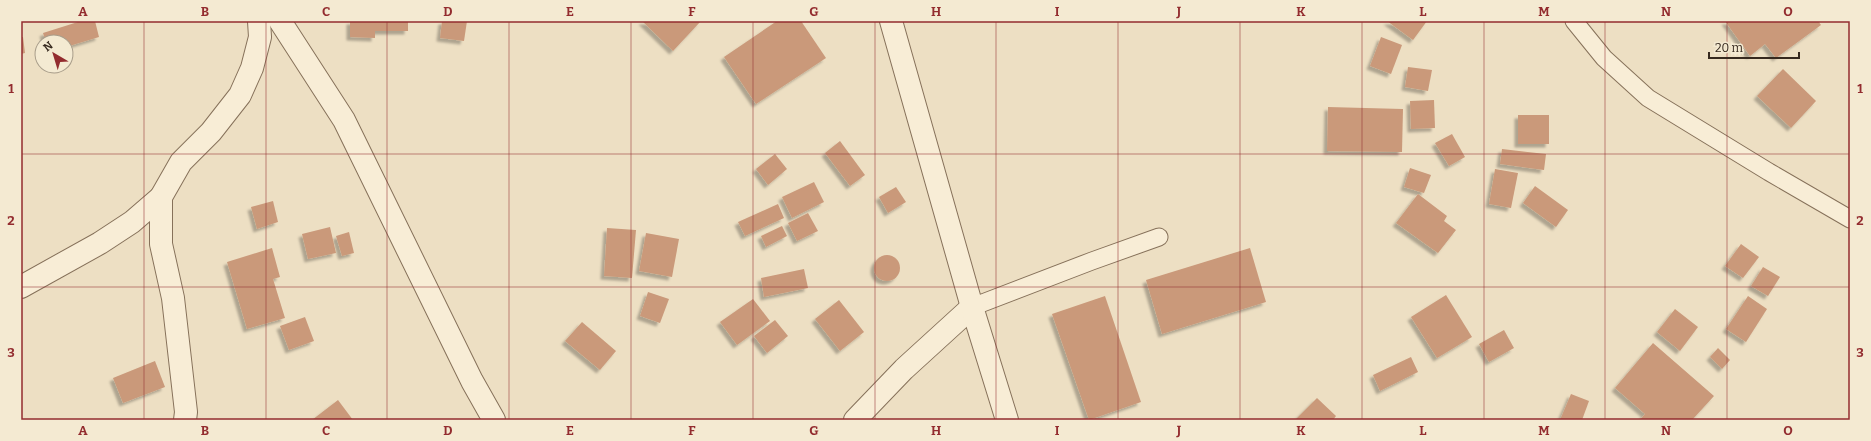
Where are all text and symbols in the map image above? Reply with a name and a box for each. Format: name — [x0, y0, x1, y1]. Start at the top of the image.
text: A — [78, 4, 88, 19]
text: B — [201, 4, 209, 19]
text: C — [322, 4, 330, 19]
text: D — [443, 4, 453, 19]
text: E — [566, 4, 574, 19]
text: F — [688, 4, 696, 19]
text: G — [809, 4, 819, 19]
text: H — [931, 4, 941, 19]
text: I — [1055, 4, 1060, 19]
text: J — [1176, 4, 1182, 19]
text: K — [1296, 4, 1306, 19]
text: L — [1419, 4, 1427, 19]
text: M — [1538, 4, 1550, 19]
text: N — [1661, 4, 1671, 19]
text: O — [1783, 4, 1793, 19]
north arrow — [34, 34, 74, 74]
scale bar — [1709, 34, 1799, 60]
text: N — [41, 38, 56, 54]
text: 20 m — [1715, 41, 1744, 55]
text: 1 — [8, 81, 14, 96]
text: 1 — [1857, 81, 1863, 96]
text: 2 — [7, 213, 15, 228]
text: 2 — [1856, 213, 1864, 228]
text: 3 — [7, 345, 15, 360]
text: 3 — [1856, 345, 1864, 360]
text: A — [78, 423, 88, 438]
text: B — [201, 423, 209, 438]
text: C — [322, 423, 330, 438]
text: D — [443, 423, 453, 438]
text: E — [566, 423, 574, 438]
text: F — [688, 423, 696, 438]
text: G — [809, 423, 819, 438]
text: H — [931, 423, 941, 438]
text: I — [1055, 423, 1060, 438]
text: J — [1176, 423, 1182, 438]
text: K — [1296, 423, 1306, 438]
text: L — [1419, 423, 1427, 438]
text: M — [1538, 423, 1550, 438]
text: N — [1661, 423, 1671, 438]
text: O — [1783, 423, 1793, 438]

